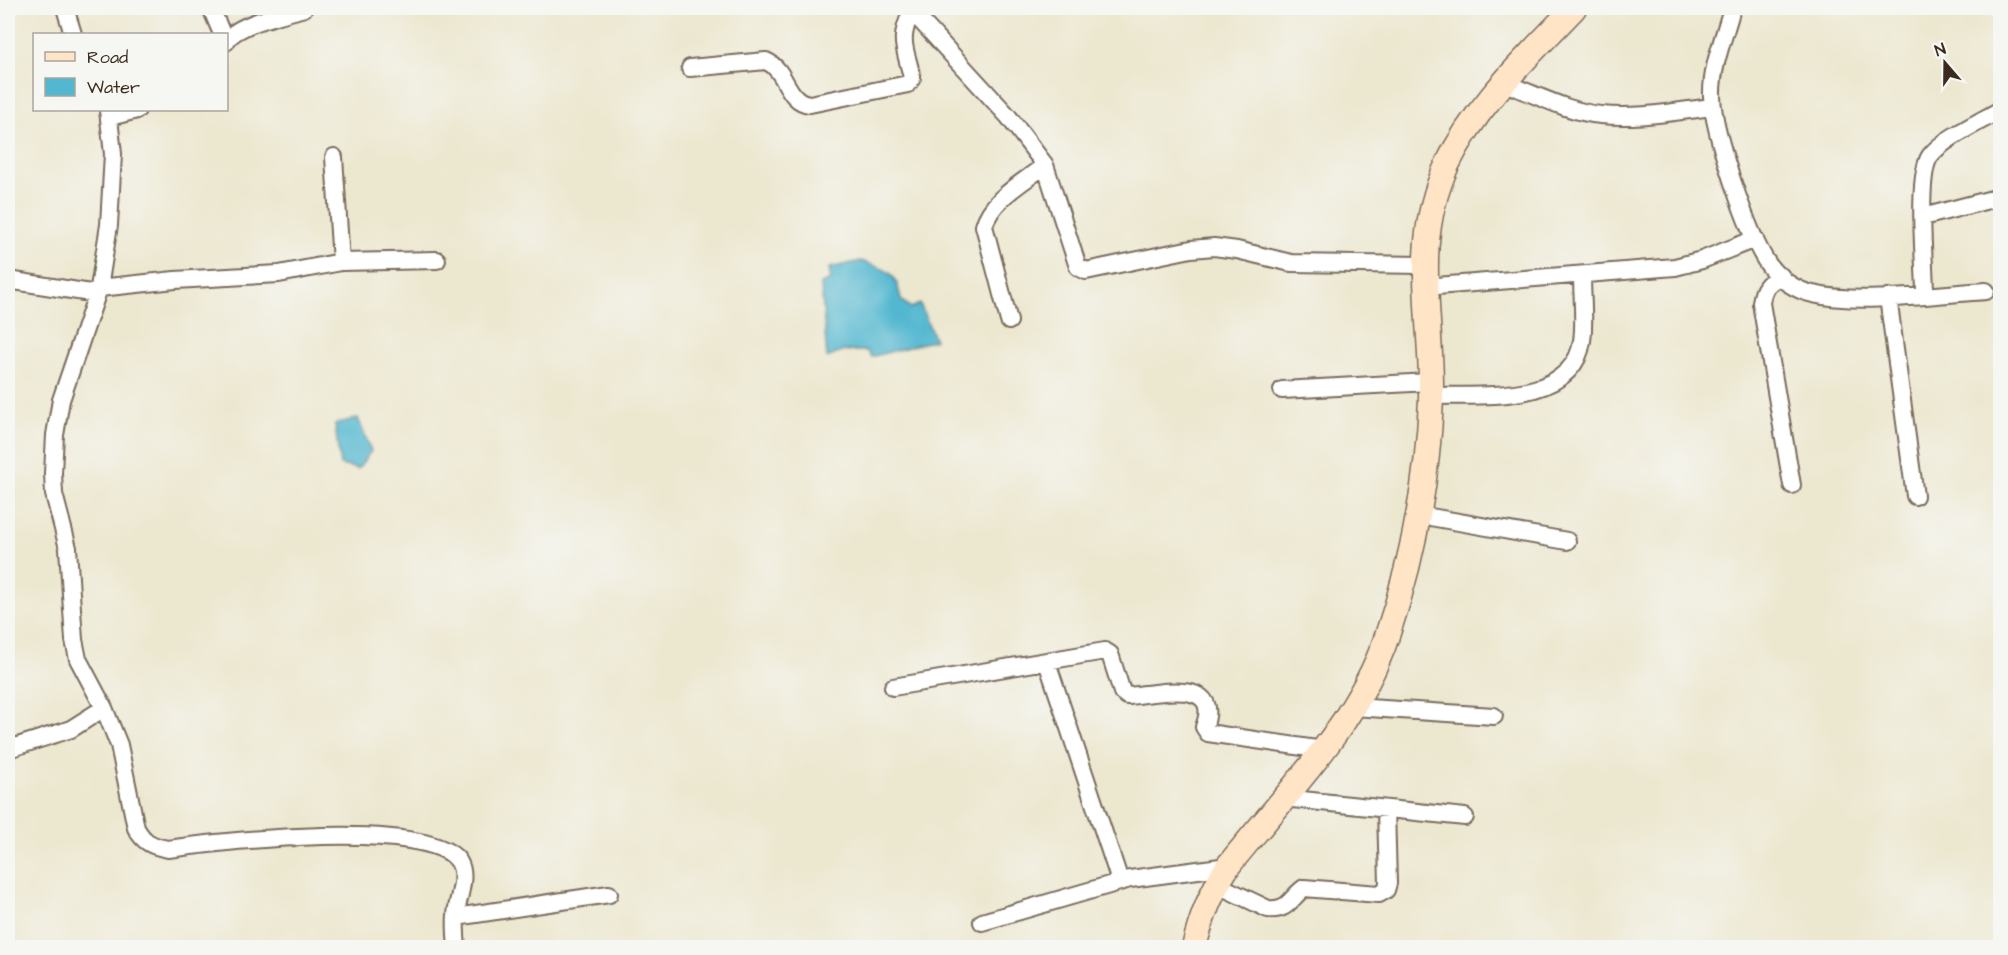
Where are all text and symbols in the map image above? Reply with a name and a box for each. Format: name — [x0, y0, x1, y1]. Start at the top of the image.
legend — [33, 33, 228, 111]
north arrow — [1915, 33, 1975, 93]
text: N — [1932, 38, 1949, 62]
text: Road — [87, 45, 128, 70]
text: Water — [87, 75, 140, 100]

